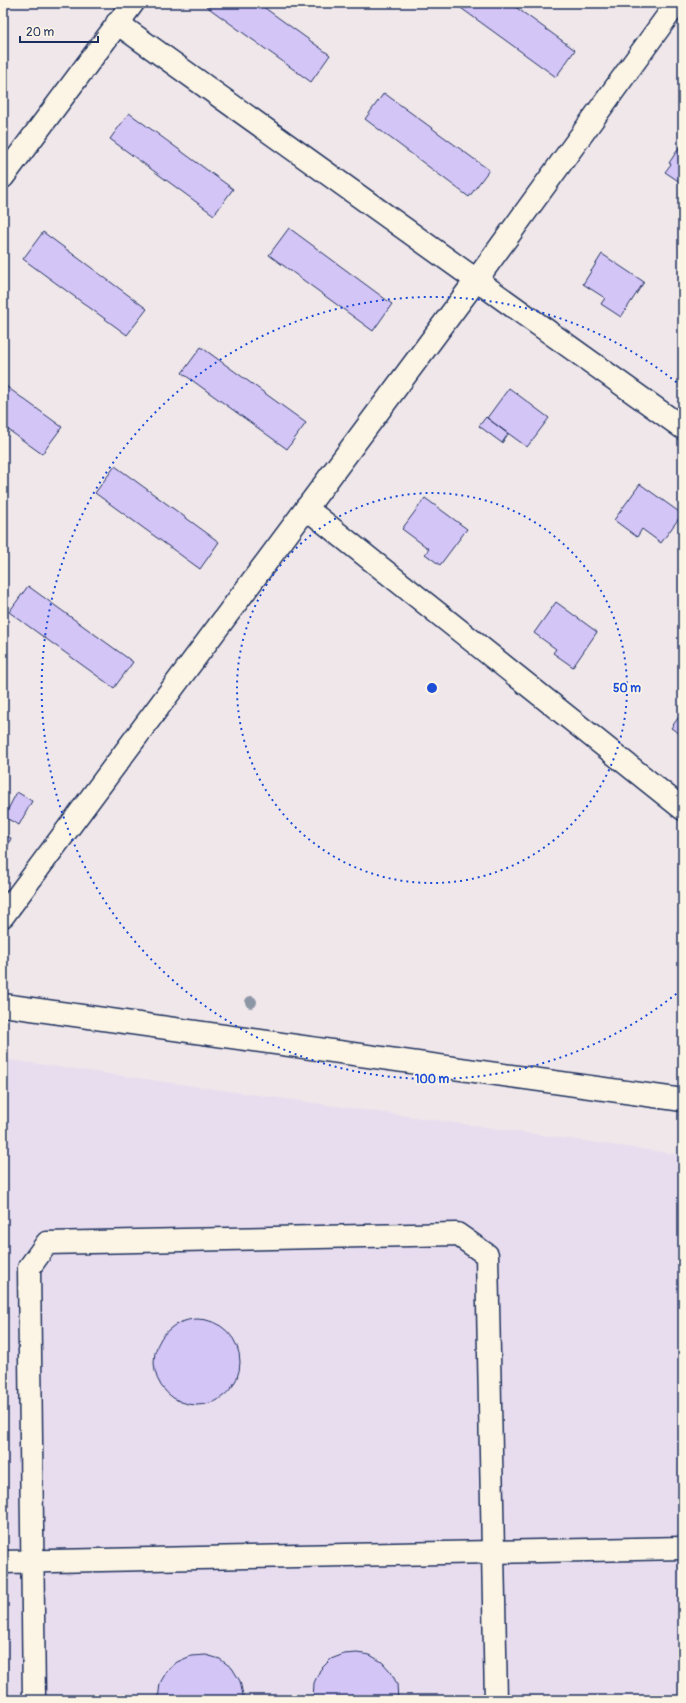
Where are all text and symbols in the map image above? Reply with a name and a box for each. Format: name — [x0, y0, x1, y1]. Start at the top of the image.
scale bar — [20, 18, 98, 44]
text: 20 m — [26, 25, 55, 40]
centre of rings — [425, 681, 439, 695]
text: 50 m — [613, 681, 641, 696]
text: 100 m — [415, 1072, 450, 1087]

